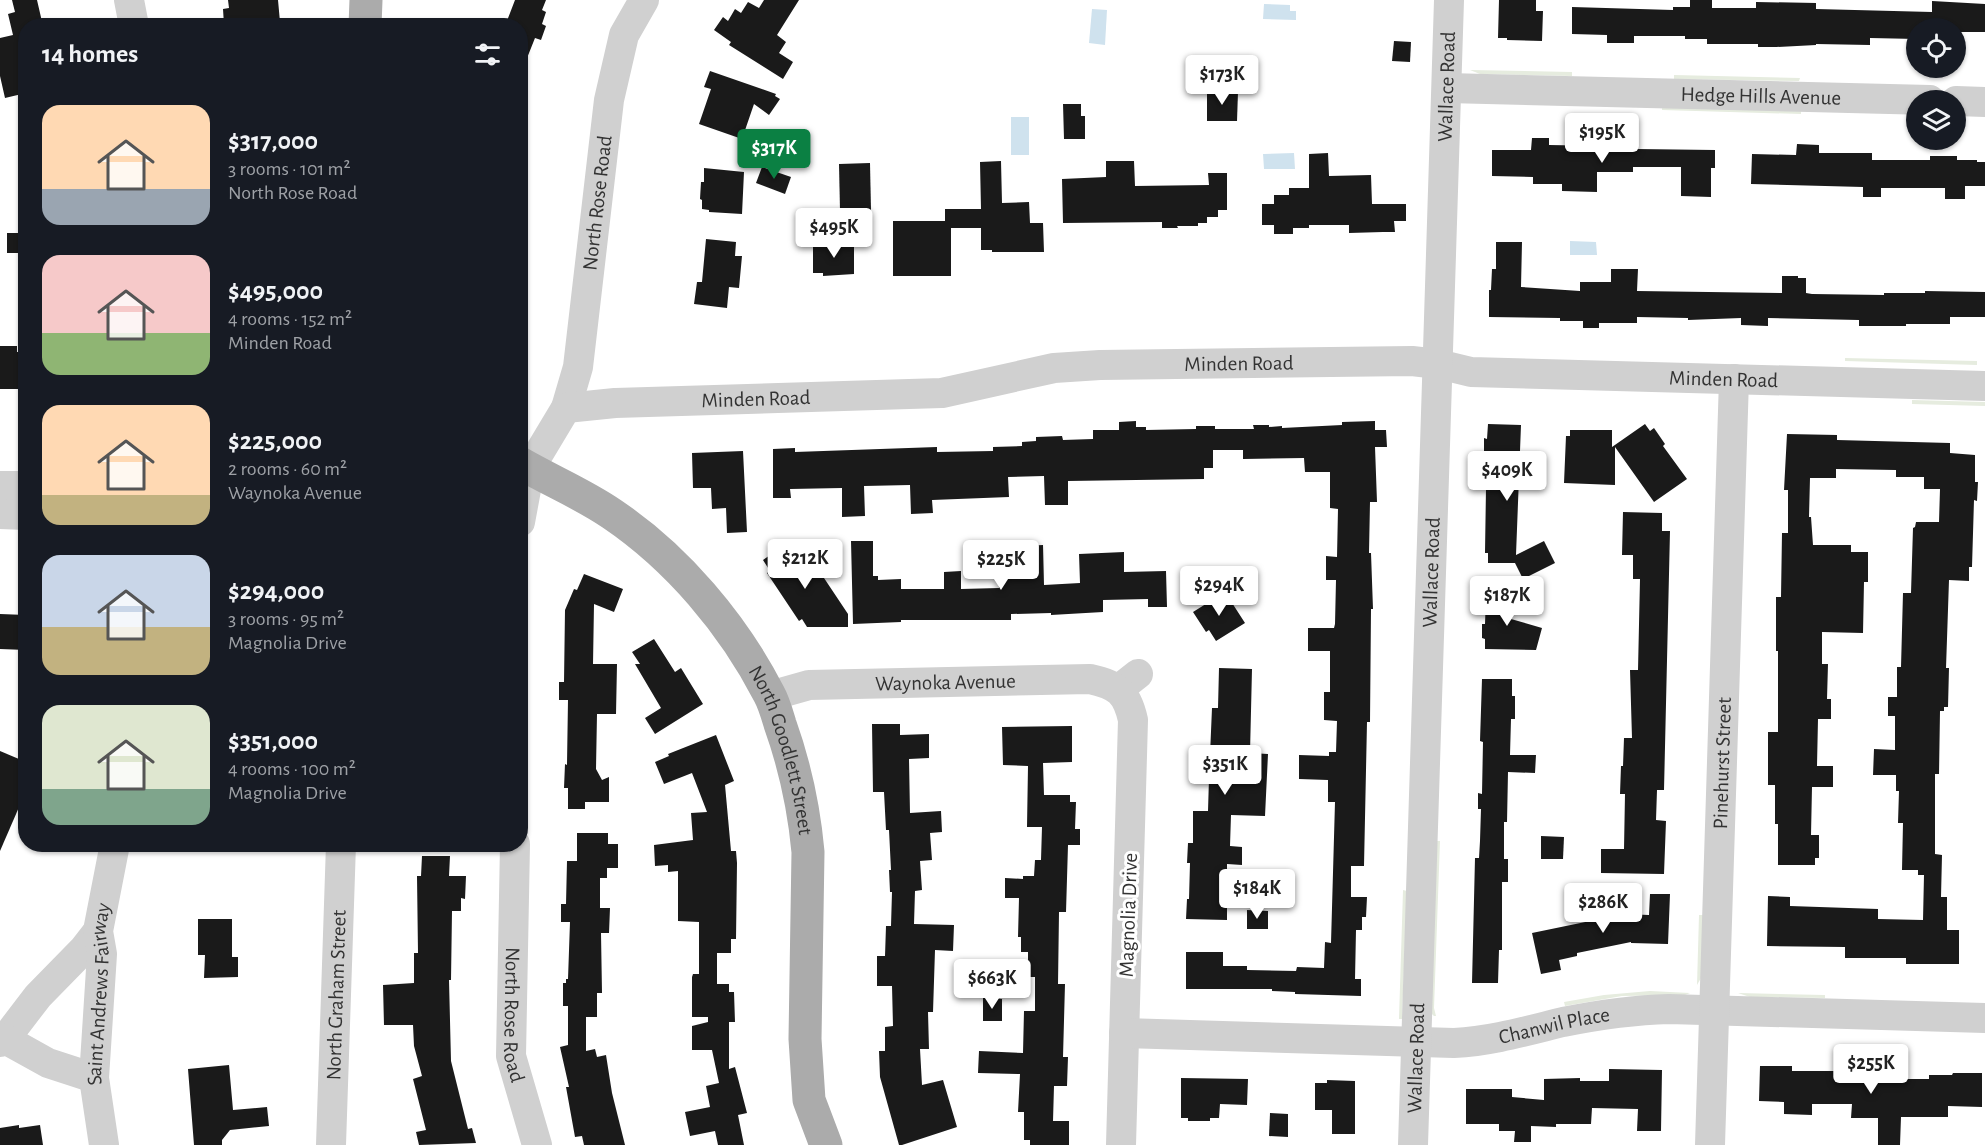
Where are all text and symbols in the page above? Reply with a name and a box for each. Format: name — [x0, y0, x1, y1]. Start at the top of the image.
map controls — [1906, 18, 1966, 150]
button: locate — [1906, 18, 1966, 78]
street label: Wallace Road — [1435, 31, 1459, 142]
icon: filters — [471, 38, 504, 71]
text: 14 homes — [42, 41, 138, 67]
pin: $173K — [1180, 55, 1264, 106]
text: $173K — [1199, 64, 1245, 84]
street label: Hedge Hills Avenue — [1681, 84, 1841, 109]
button: layers — [1906, 90, 1966, 150]
pin: $195K — [1560, 113, 1644, 164]
text: $195K — [1579, 122, 1625, 142]
text: $317,000 — [228, 128, 318, 154]
icon: home — [90, 129, 162, 201]
pin: $317K — [732, 129, 816, 180]
street label: North Rose Road — [579, 134, 616, 272]
text: $317K — [751, 138, 797, 158]
text: 3 rooms · 101 m² — [228, 159, 351, 179]
text: North Rose Road — [228, 183, 357, 203]
pin: $495K — [792, 208, 876, 259]
text: $495K — [809, 217, 859, 237]
text: $495,000 — [228, 278, 323, 304]
icon: home — [90, 279, 162, 351]
text: 4 rooms · 152 m² — [228, 309, 352, 329]
text: Minden Road — [228, 333, 332, 353]
street label: Minden Road — [1184, 353, 1294, 375]
street label: Minden Road — [1669, 367, 1779, 391]
street label: Minden Road — [701, 387, 811, 411]
text: $225,000 — [228, 428, 322, 454]
icon: home — [90, 429, 162, 501]
pin: $409K — [1465, 451, 1549, 502]
text: 2 rooms · 60 m² — [228, 459, 347, 479]
text: $409K — [1482, 460, 1532, 480]
text: Waynoka Avenue — [228, 483, 362, 503]
street label: Wallace Road — [1419, 517, 1444, 628]
pin: $212K — [763, 539, 847, 590]
pin: $225K — [959, 540, 1043, 591]
text: $212K — [782, 548, 828, 568]
text: $225K — [977, 549, 1025, 569]
pin: $294K — [1177, 566, 1261, 617]
text: $294K — [1194, 575, 1244, 595]
pin: $187K — [1465, 576, 1549, 627]
text: $294,000 — [228, 578, 324, 604]
icon: home — [90, 579, 162, 651]
text: $187K — [1484, 585, 1530, 605]
text: 3 rooms · 95 m² — [228, 609, 344, 629]
text: Magnolia Drive — [228, 633, 347, 653]
street label: North Goodlett Street — [745, 662, 816, 836]
street label: Waynoka Avenue — [875, 671, 1016, 695]
street label: Pinehurst Street — [1710, 697, 1735, 830]
text: $351,000 — [228, 728, 318, 754]
icon: home — [90, 729, 162, 801]
pin: $351K — [1183, 745, 1267, 796]
text: $351K — [1202, 754, 1248, 774]
text: 4 rooms · 100 m² — [228, 759, 356, 779]
text: Magnolia Drive — [228, 783, 347, 803]
street label: Magnolia Drive — [1116, 852, 1141, 978]
pin: $184K — [1215, 869, 1299, 920]
text: $184K — [1233, 878, 1281, 898]
pin: $286K — [1561, 883, 1645, 934]
text: $286K — [1578, 892, 1628, 912]
street label: Saint Andrews Fairway — [84, 901, 114, 1087]
street label: North Graham Street — [323, 909, 350, 1081]
street label: North Rose Road — [499, 947, 528, 1085]
pin: $663K — [950, 959, 1034, 1010]
text: $663K — [968, 968, 1016, 988]
street label: Wallace Road — [1404, 1002, 1428, 1114]
street label: Chanwil Place — [1497, 1004, 1611, 1048]
pin: $255K — [1829, 1044, 1913, 1095]
text: $255K — [1847, 1053, 1895, 1073]

